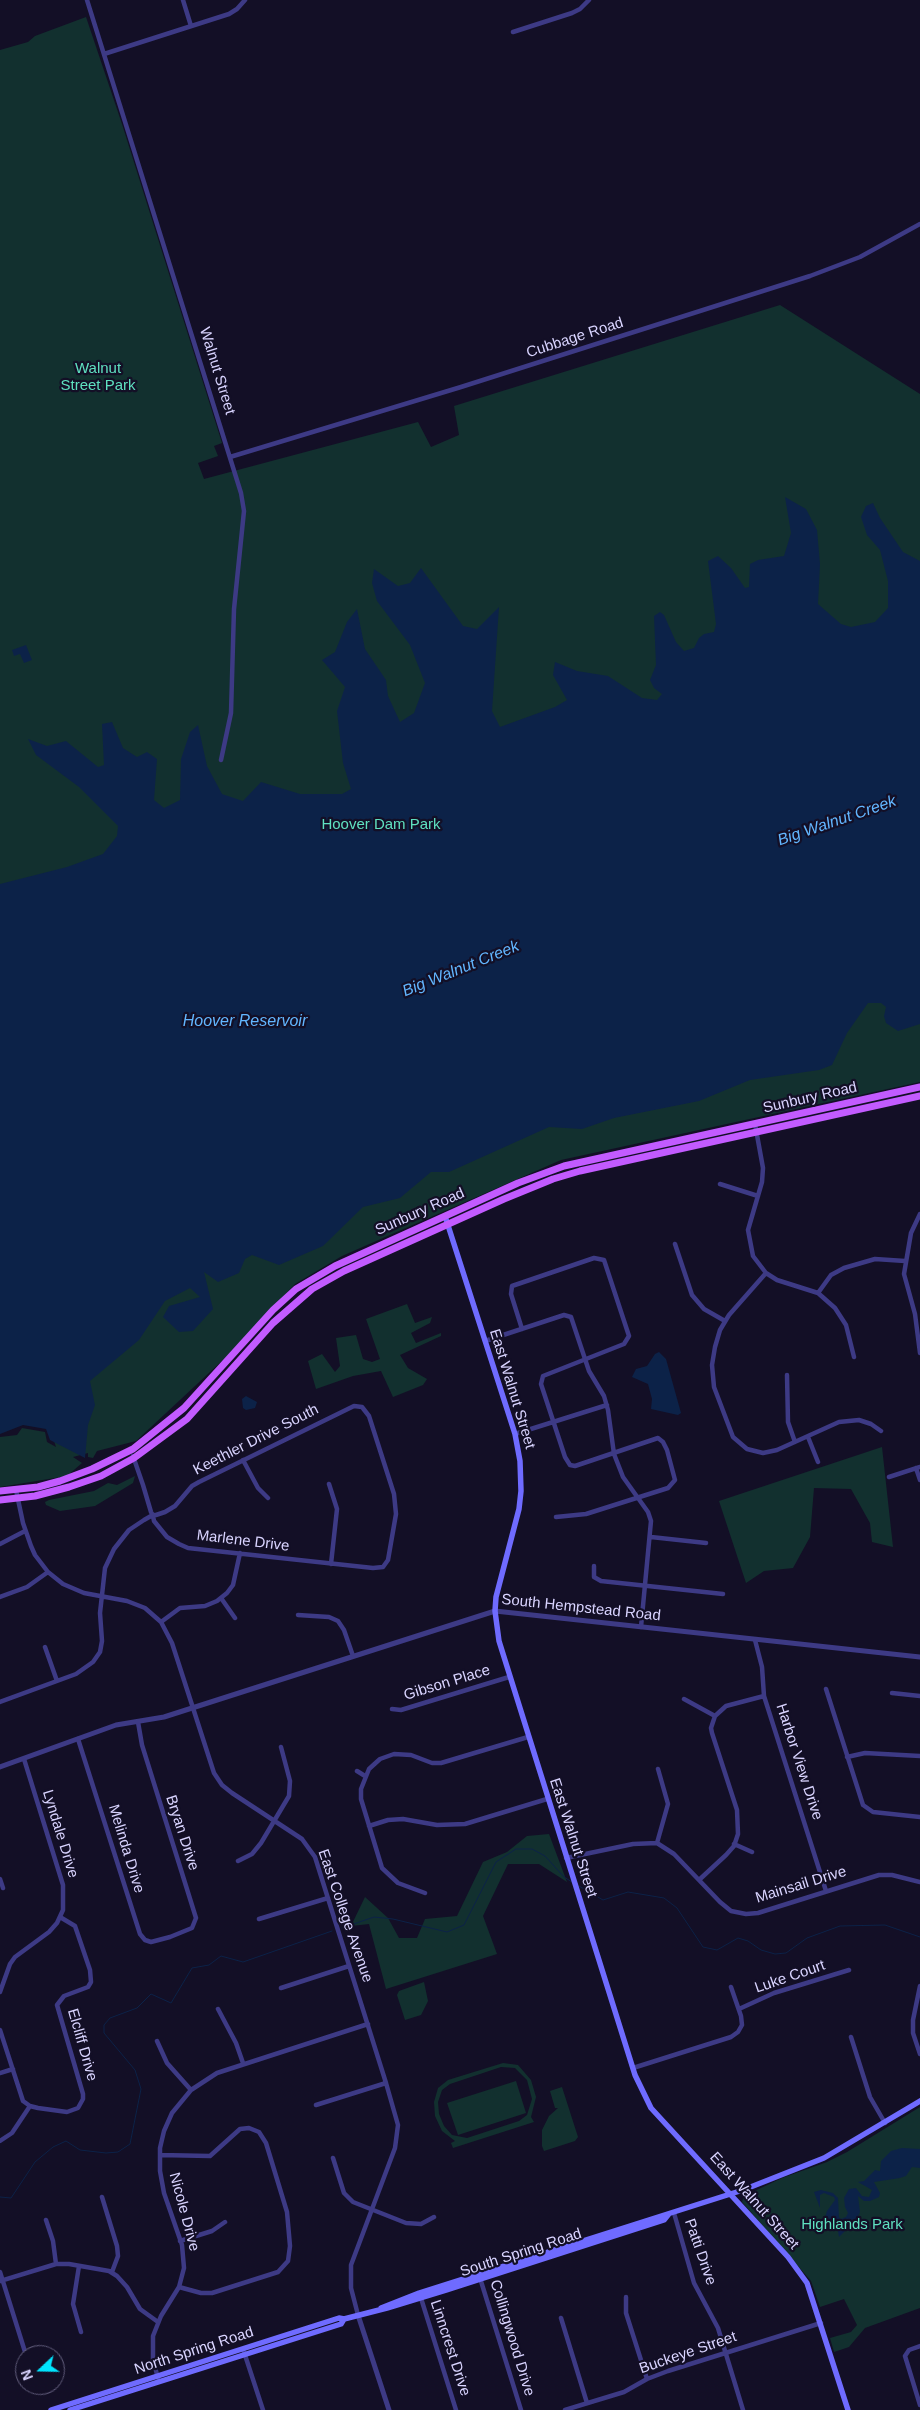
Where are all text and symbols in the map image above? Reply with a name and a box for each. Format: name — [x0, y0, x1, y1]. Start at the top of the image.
street label: Cubbage Road — [524, 314, 626, 362]
street label: Walnut Street — [195, 325, 239, 417]
park label: Walnut Street Park — [60, 360, 136, 395]
water label: Big Walnut Creek — [775, 792, 899, 850]
park label: Hoover Dam Park — [321, 816, 441, 834]
water label: Big Walnut Creek — [400, 937, 522, 1001]
water label: Hoover Reservoir — [183, 1012, 307, 1032]
street label: Sunbury Road — [761, 1078, 859, 1118]
street label: Sunbury Road — [373, 1184, 467, 1240]
street label: East Walnut Street — [485, 1327, 539, 1451]
street label: Keethler Drive South — [190, 1401, 322, 1479]
street label: Marlene Drive — [196, 1526, 290, 1556]
street label: South Hempstead Road — [500, 1591, 662, 1625]
street label: Gibson Place — [402, 1661, 492, 1705]
street label: Harbor View Drive — [772, 1701, 826, 1823]
street label: East Walnut Street — [545, 1776, 601, 1900]
street label: Lyndale Drive — [38, 1788, 82, 1880]
street label: Bryan Drive — [161, 1793, 203, 1873]
street label: Melinda Drive — [104, 1803, 148, 1895]
street label: East College Avenue — [314, 1847, 376, 1985]
street label: Mainsail Drive — [753, 1863, 849, 1907]
street label: Luke Court — [752, 1957, 828, 1997]
street label: Elcliff Drive — [63, 2007, 101, 2083]
street label: East Walnut Street — [706, 2149, 802, 2253]
street label: Nicole Drive — [165, 2171, 203, 2253]
street label: Patti Drive — [680, 2216, 720, 2288]
park label: Highlands Park — [801, 2216, 903, 2234]
street label: South Spring Road — [458, 2225, 584, 2281]
street label: Collingwood Drive — [486, 2278, 538, 2398]
street label: Linncrest Drive — [426, 2298, 474, 2398]
street label: North Spring Road — [132, 2323, 256, 2379]
street label: Buckeye Street — [637, 2328, 739, 2378]
north arrow — [15, 2345, 65, 2395]
text: N — [18, 2367, 36, 2383]

